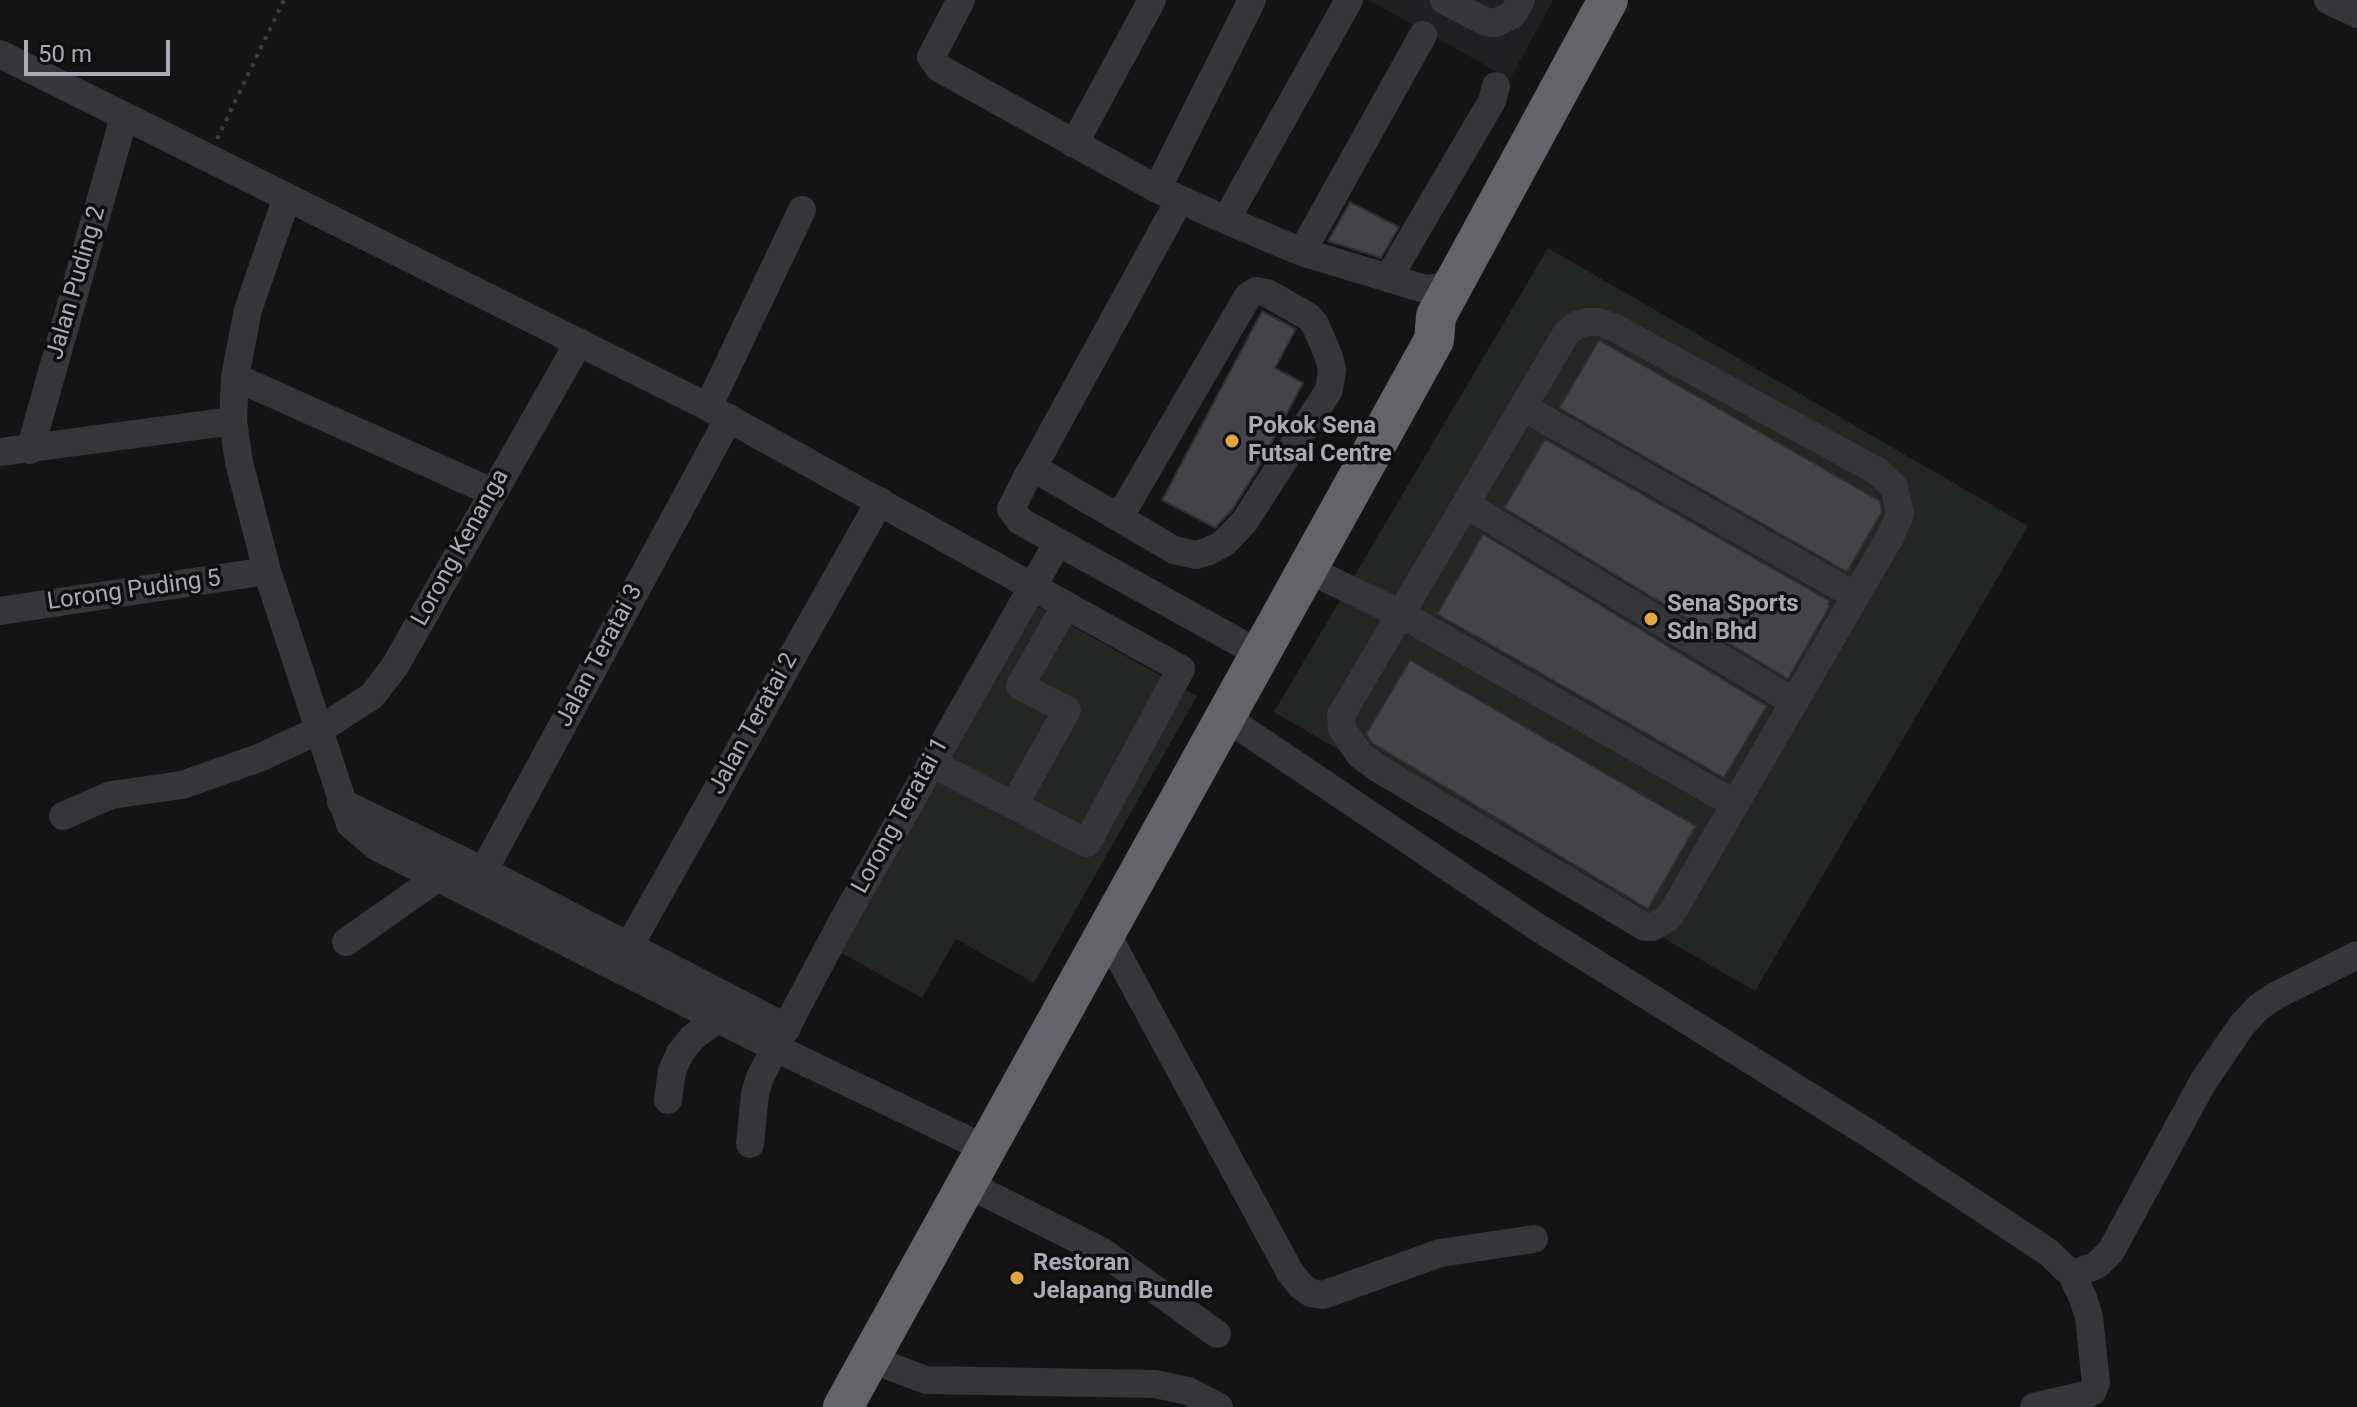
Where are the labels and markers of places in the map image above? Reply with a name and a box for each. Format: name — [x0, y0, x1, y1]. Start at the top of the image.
place label: Pokok Sena Futsal Centre — [1248, 413, 1392, 469]
marker: Pokok Sena Futsal Centre — [1223, 432, 1241, 450]
place label: Sena Sports Sdn Bhd — [1667, 591, 1799, 647]
marker: Sena Sports Sdn Bhd — [1642, 610, 1660, 628]
place label: Restoran Jelapang Bundle — [1033, 1250, 1213, 1306]
marker: Restoran Jelapang Bundle — [1008, 1269, 1026, 1287]

